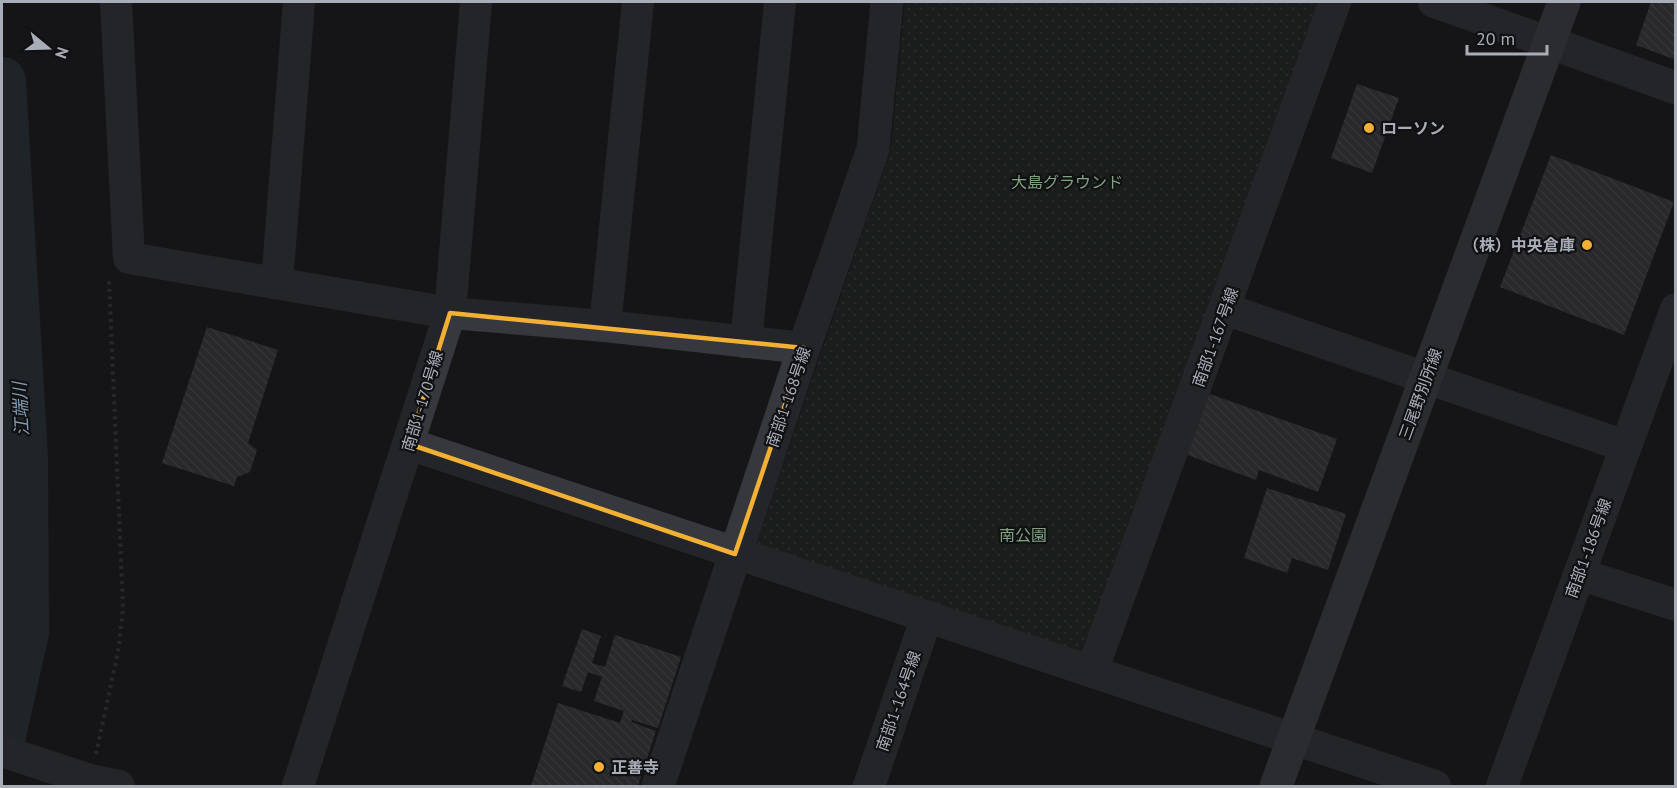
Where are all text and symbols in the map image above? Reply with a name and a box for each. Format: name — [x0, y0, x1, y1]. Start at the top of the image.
north arrow — [18, 18, 78, 78]
scale bar — [1467, 18, 1546, 56]
text: 20 m — [1476, 27, 1515, 50]
text: N — [51, 45, 73, 61]
place label: ローソン — [1381, 118, 1445, 138]
marker: ローソン — [1362, 121, 1376, 135]
park label: 大島グラウンド — [1011, 172, 1123, 192]
place label: （株）中央倉庫 — [1463, 235, 1575, 255]
marker: （株）中央倉庫 — [1580, 238, 1594, 252]
street label: 南部1-167号線 — [1188, 284, 1242, 390]
street label: 南部1-168号線 — [762, 344, 814, 450]
street label: 三尾野別所線 — [1394, 345, 1446, 443]
street label: 南部1-170号線 — [397, 348, 447, 454]
water label: 江端川 — [7, 379, 33, 437]
street label: 南部1-186号線 — [1561, 495, 1615, 601]
park label: 南公園 — [999, 525, 1047, 545]
street label: 南部1-164号線 — [872, 648, 924, 754]
place label: 正善寺 — [611, 757, 659, 777]
marker: 正善寺 — [592, 760, 606, 774]

